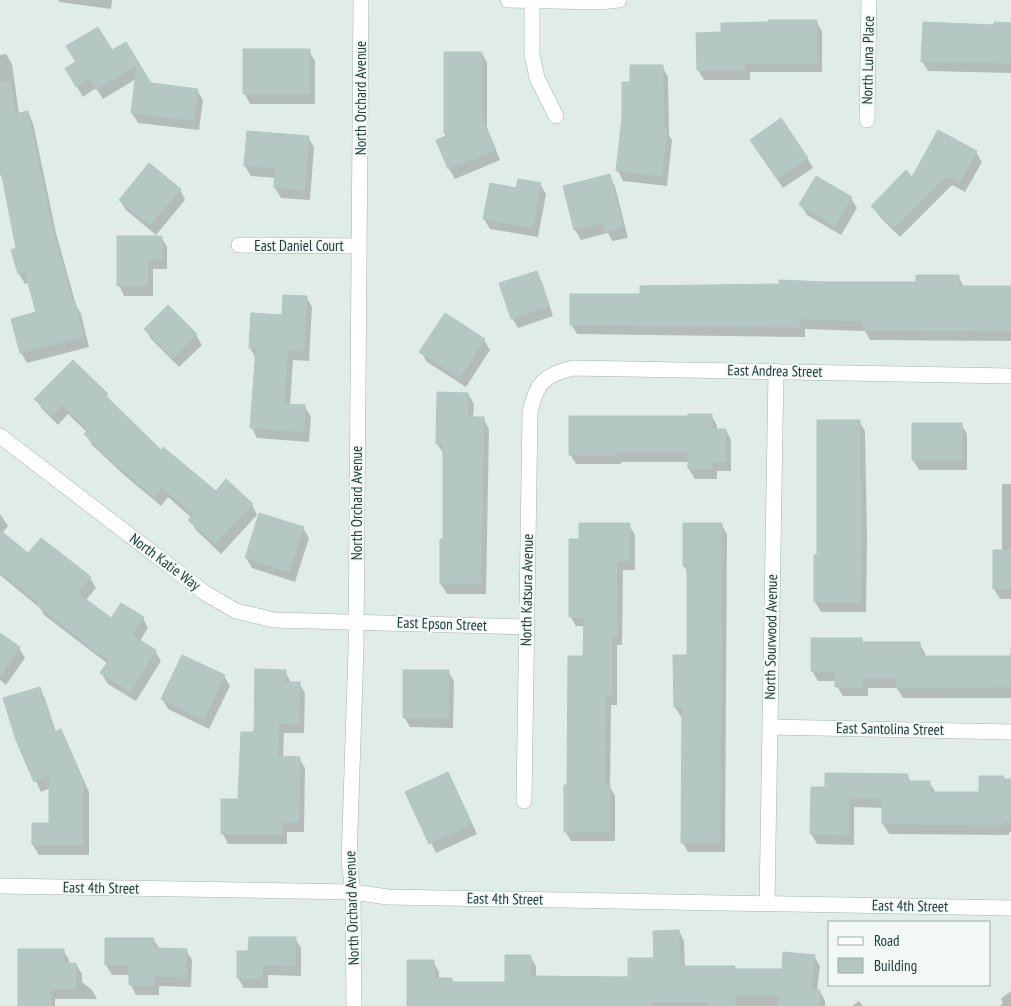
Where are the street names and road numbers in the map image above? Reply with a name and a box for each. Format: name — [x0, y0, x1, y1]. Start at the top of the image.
street label: North Luna Place — [857, 15, 878, 105]
street label: North Orchard Avenue — [351, 41, 370, 155]
street label: East Daniel Court — [254, 236, 344, 255]
street label: East Andrea Street — [727, 360, 823, 381]
street label: North Orchard Avenue — [347, 446, 366, 560]
street label: North Katie Way — [126, 529, 205, 595]
street label: North Katsura Avenue — [516, 534, 537, 646]
street label: North Sourwood Avenue — [760, 574, 781, 700]
street label: East Epson Street — [397, 612, 487, 635]
street label: East Santolina Street — [836, 718, 944, 739]
street label: North Orchard Avenue — [340, 850, 363, 966]
street label: East 4th Street — [63, 877, 139, 898]
street label: East 4th Street — [467, 888, 543, 909]
street label: East 4th Street — [872, 895, 948, 916]

